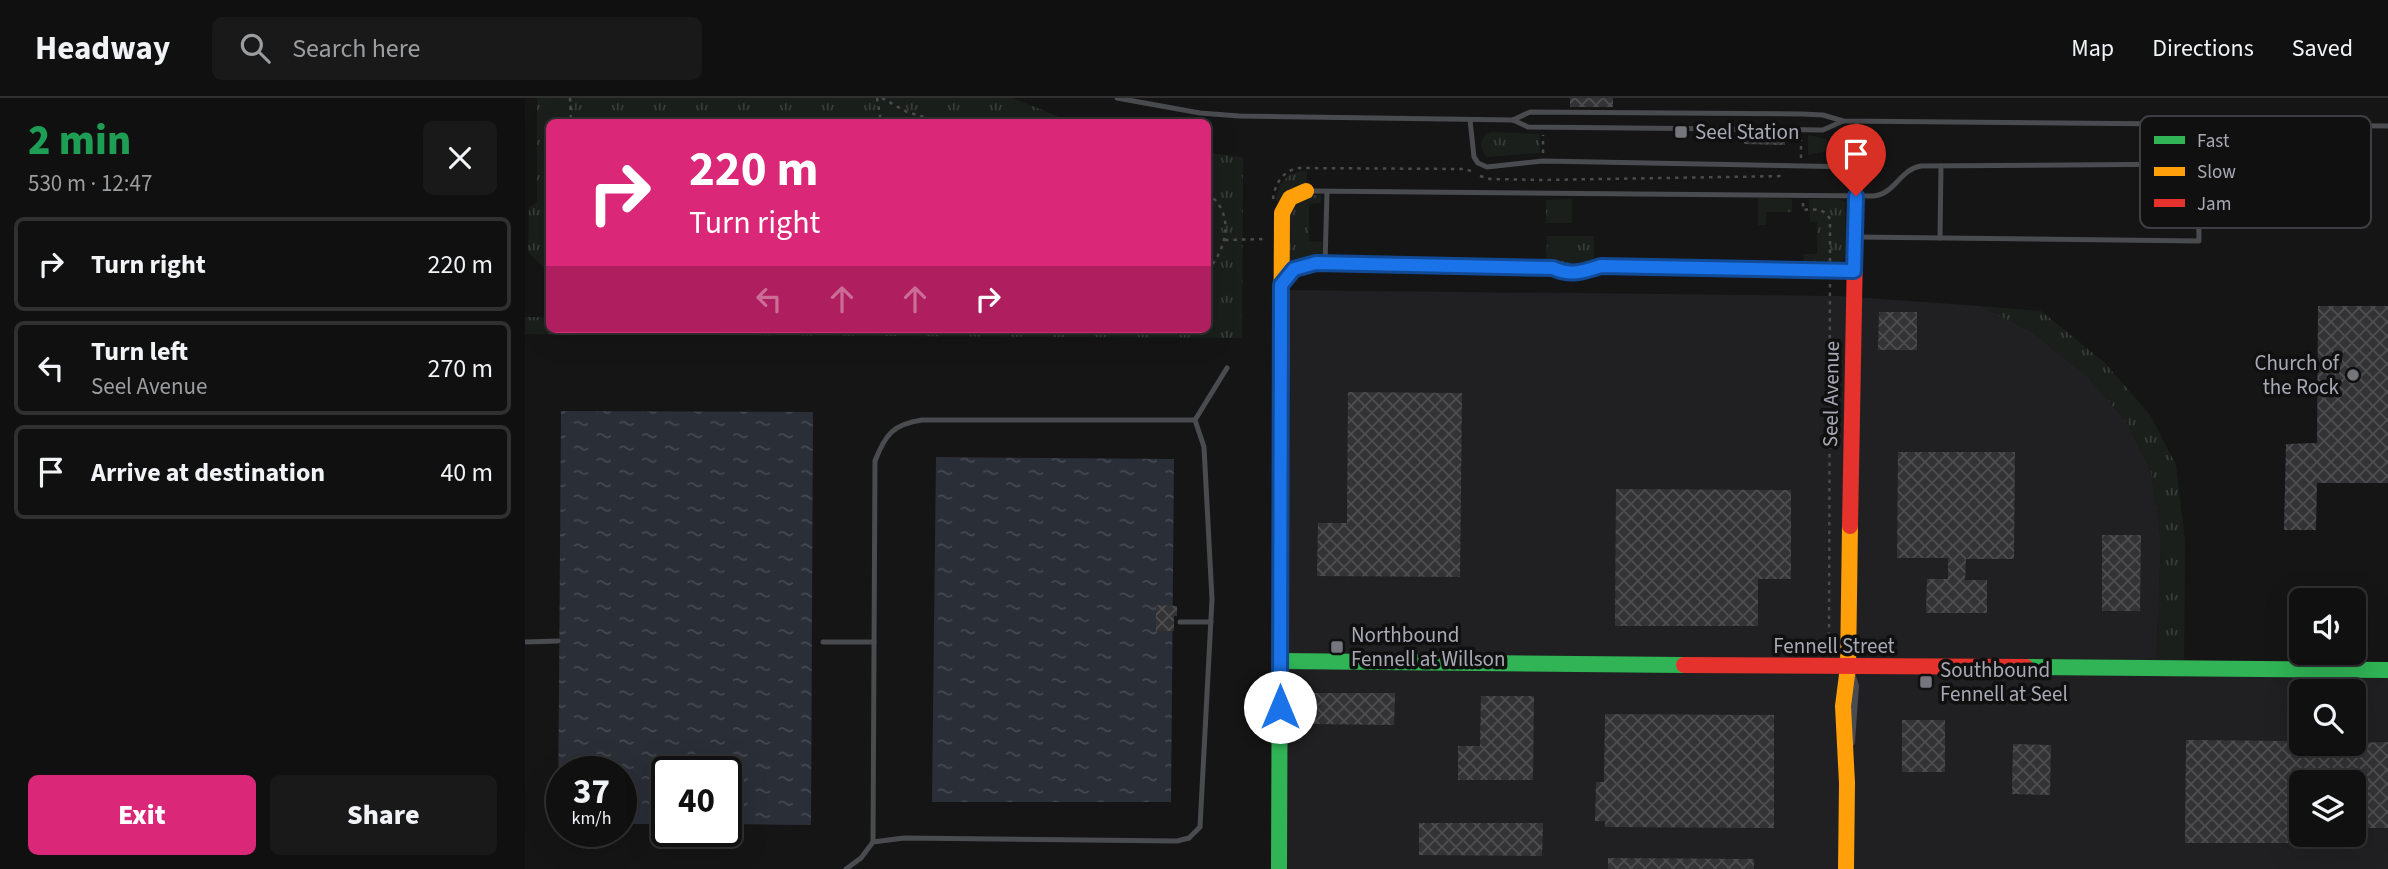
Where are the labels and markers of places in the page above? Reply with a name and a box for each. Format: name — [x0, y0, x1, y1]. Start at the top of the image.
place label: Seel Station — [1695, 117, 1799, 147]
marker: Seel Station — [1673, 124, 1689, 140]
pin — [1826, 124, 1886, 196]
place label: Church of the Rock — [2254, 348, 2340, 402]
marker: Church of the Rock — [2345, 367, 2361, 383]
place label: Northbound Fennell at Willson — [1351, 620, 1505, 674]
marker: Northbound Fennell at Willson — [1329, 639, 1345, 655]
place label: Southbound Fennell at Seel — [1940, 655, 2068, 709]
marker: Southbound Fennell at Seel — [1918, 674, 1934, 690]

